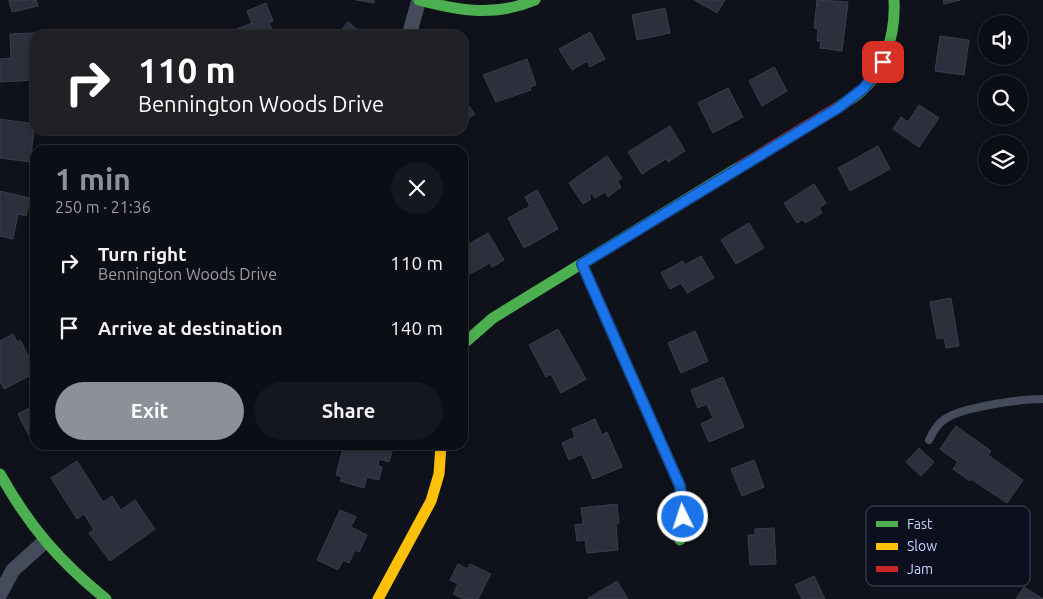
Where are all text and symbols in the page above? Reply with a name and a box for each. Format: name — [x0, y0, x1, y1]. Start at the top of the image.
map controls — [978, 15, 1028, 185]
button: sound — [978, 15, 1028, 65]
pin — [862, 41, 904, 83]
icon: arrive — [869, 48, 897, 76]
icon: right — [55, 50, 120, 115]
text: 110 m — [138, 50, 236, 90]
button: search — [978, 75, 1028, 125]
text: Bennington Woods Drive — [138, 91, 384, 116]
button: layers — [978, 135, 1028, 185]
text: 1 min — [55, 162, 131, 196]
button: close — [391, 162, 443, 214]
text: 250 m · 21:36 — [55, 198, 151, 216]
text: Turn right — [98, 243, 186, 265]
icon: right — [55, 249, 83, 277]
text: 110 m — [390, 252, 443, 274]
text: Bennington Woods Drive — [98, 265, 277, 283]
icon: arrive — [55, 314, 83, 342]
text: Arrive at destination — [98, 317, 283, 339]
text: 140 m — [390, 317, 443, 339]
button: Exit — [55, 382, 244, 440]
button: Share — [254, 382, 443, 440]
position arrow — [656, 490, 708, 542]
legend — [866, 506, 1030, 586]
text: Fast — [907, 516, 933, 532]
text: Slow — [907, 538, 937, 554]
text: Jam — [907, 561, 933, 577]

